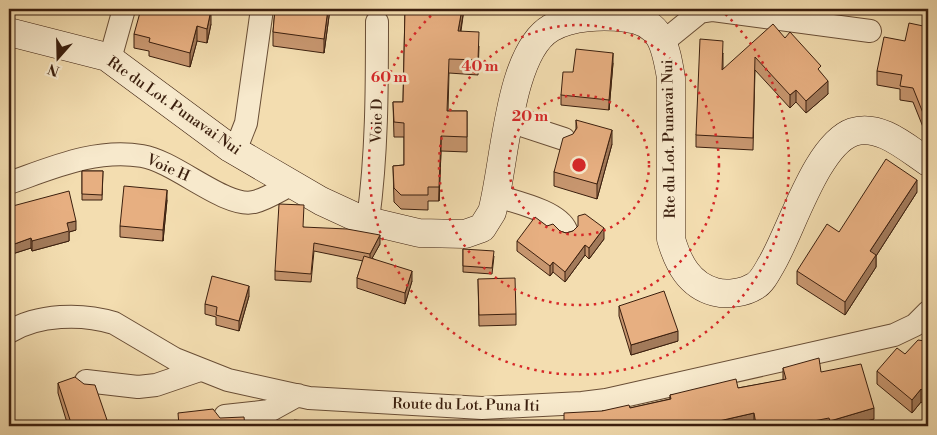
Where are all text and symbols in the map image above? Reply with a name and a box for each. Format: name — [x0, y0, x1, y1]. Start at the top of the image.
north arrow — [32, 32, 82, 82]
street label: Rte du Lot. Punavai Nui — [103, 53, 245, 159]
text: 40 m — [461, 57, 499, 76]
text: N — [46, 59, 62, 80]
street label: Rte du Lot. Punavai Nui — [658, 59, 680, 219]
text: 60 m — [371, 68, 408, 87]
street label: Voie D — [367, 98, 387, 145]
text: 20 m — [512, 107, 549, 126]
street label: Voie H — [142, 150, 193, 186]
centre of rings — [570, 156, 588, 174]
street label: Route du Lot. Puna Iti — [392, 394, 540, 416]

